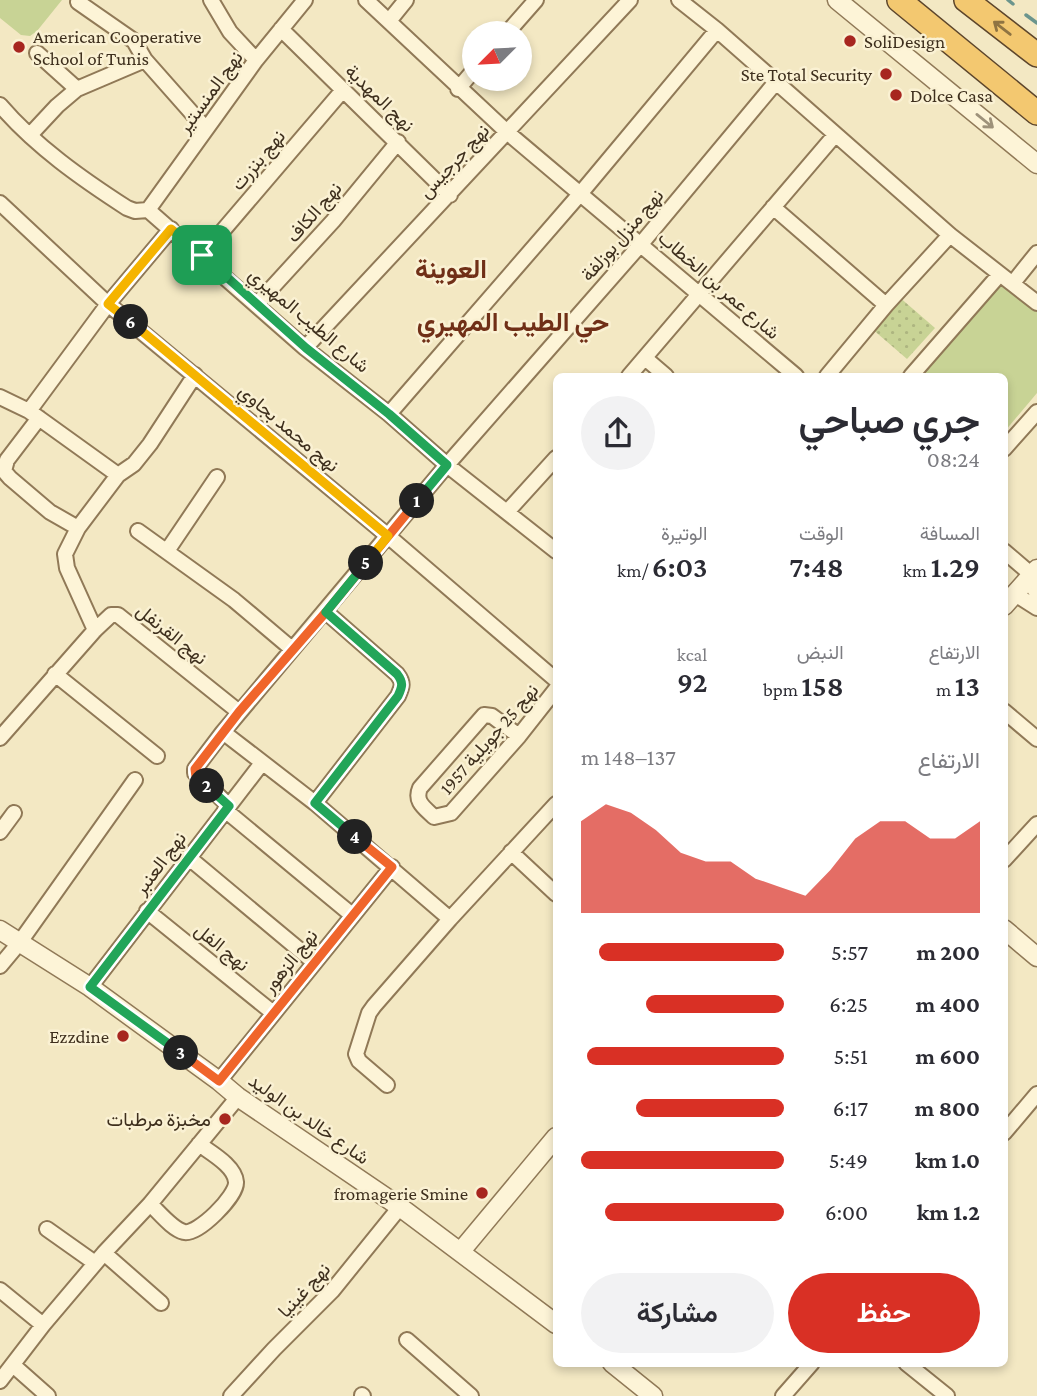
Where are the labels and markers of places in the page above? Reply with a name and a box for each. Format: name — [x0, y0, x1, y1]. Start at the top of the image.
place label: American Cooperative School of Tunis — [33, 26, 201, 69]
place label: SoliDesign — [864, 31, 945, 52]
marker: SoliDesign — [842, 33, 858, 49]
marker: American Cooperative School of Tunis — [11, 39, 27, 55]
place label: Ste Total Security — [741, 64, 872, 85]
marker: Ste Total Security — [878, 66, 894, 82]
place label: Dolce Casa — [910, 85, 993, 106]
marker: Dolce Casa — [888, 87, 904, 103]
pin — [172, 225, 232, 285]
pin: 6 — [114, 304, 148, 340]
pin: 1 — [400, 484, 434, 518]
pin: 5 — [348, 546, 384, 580]
pin: 2 — [190, 768, 224, 804]
pin: 4 — [338, 820, 372, 854]
place label: Ezzdine — [49, 1026, 109, 1047]
marker: Ezzdine — [115, 1028, 131, 1044]
pin: 3 — [164, 1036, 198, 1070]
place label: مخبزة مرطبات — [107, 1109, 211, 1131]
marker: مخبزة مرطبات — [217, 1111, 233, 1127]
place label: fromagerie Smine — [334, 1183, 468, 1204]
marker: fromagerie Smine — [474, 1185, 490, 1201]

